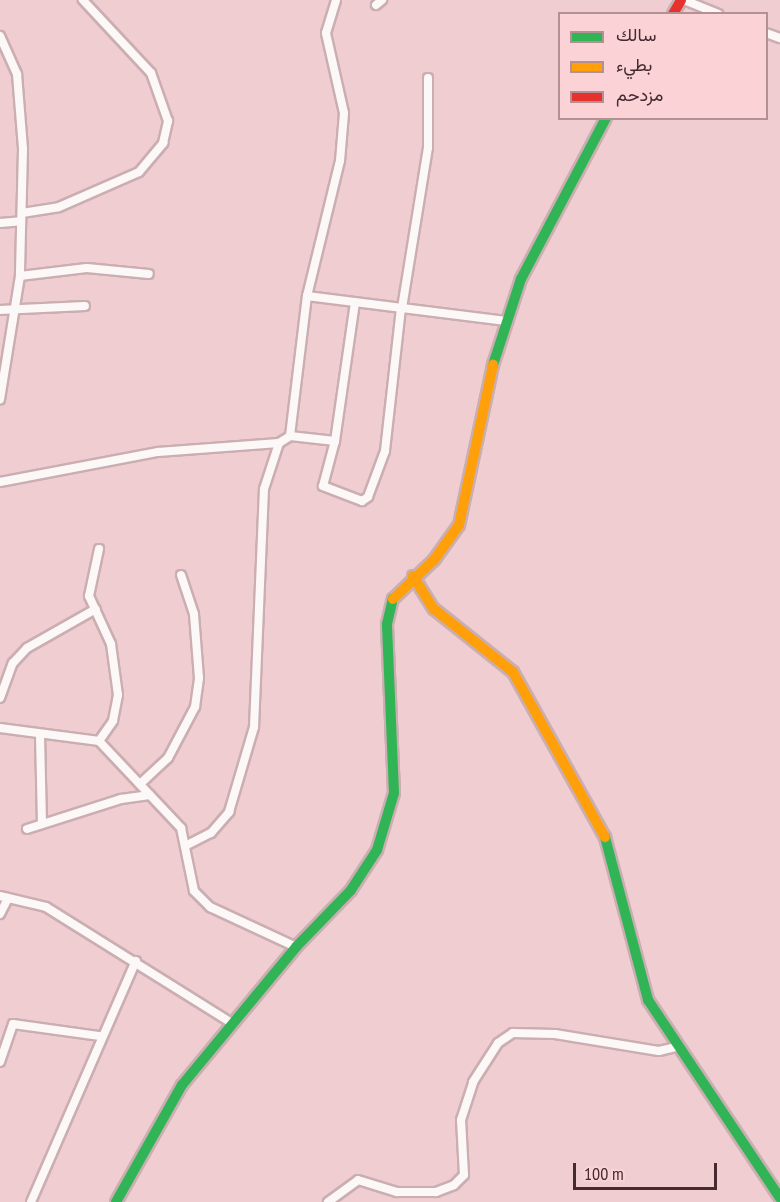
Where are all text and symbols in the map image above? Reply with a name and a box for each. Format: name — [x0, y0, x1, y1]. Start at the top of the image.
legend — [558, 12, 768, 120]
text: سالك — [616, 23, 656, 46]
text: بطيء — [616, 53, 652, 76]
text: مزدحم — [616, 83, 663, 106]
scale bar — [576, 1151, 720, 1189]
text: 100 m — [584, 1162, 624, 1185]

